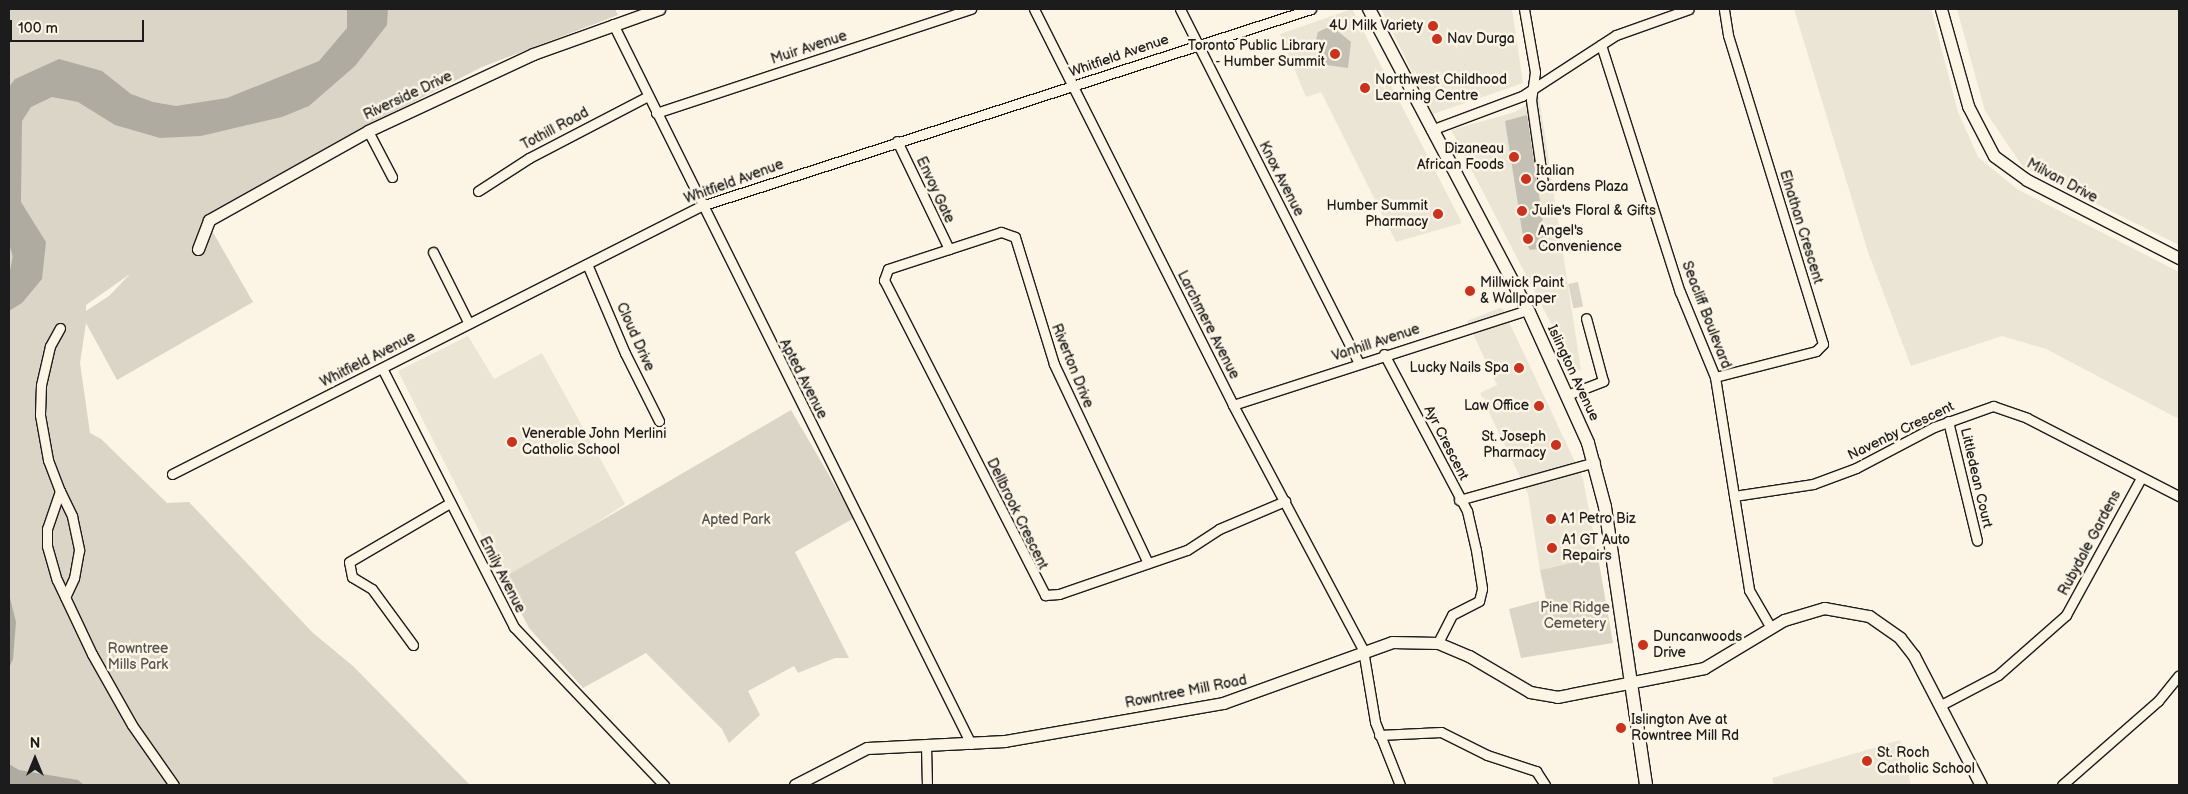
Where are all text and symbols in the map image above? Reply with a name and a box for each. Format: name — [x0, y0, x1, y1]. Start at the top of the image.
scale bar — [12, 10, 146, 42]
place label: 4U Milk Variety — [1329, 18, 1423, 34]
text: 100 m — [18, 19, 58, 38]
marker: 4U Milk Variety — [1427, 20, 1439, 32]
street label: Muir Avenue — [769, 28, 849, 68]
street label: Whitfield Avenue — [1067, 31, 1171, 81]
place label: Nav Durga — [1447, 31, 1515, 47]
marker: Nav Durga — [1431, 33, 1443, 45]
place label: Toronto Public Library - Humber Summit — [1188, 38, 1325, 70]
marker: Toronto Public Library - Humber Summit — [1329, 48, 1341, 60]
street label: Riverside Drive — [361, 68, 455, 124]
place label: Northwest Childhood Learning Centre — [1375, 72, 1507, 104]
marker: Northwest Childhood Learning Centre — [1359, 82, 1371, 94]
street label: Tothill Road — [518, 104, 592, 154]
street label: Knox Avenue — [1255, 139, 1307, 219]
place label: Dizaneau African Foods — [1417, 141, 1504, 174]
marker: Dizaneau African Foods — [1508, 151, 1520, 163]
street label: Envoy Gate — [912, 154, 958, 226]
street label: Milvan Drive — [2024, 155, 2100, 207]
street label: Whitfield Avenue — [682, 156, 786, 208]
place label: Italian Gardens Plaza — [1536, 163, 1628, 196]
street label: Elnathan Crescent — [1776, 168, 1826, 286]
marker: Italian Gardens Plaza — [1520, 173, 1532, 185]
place label: Humber Summit Pharmacy — [1326, 198, 1428, 230]
place label: Julie's Floral & Gifts — [1532, 203, 1656, 219]
marker: Julie's Floral & Gifts — [1516, 205, 1528, 217]
marker: Humber Summit Pharmacy — [1432, 208, 1444, 220]
place label: Angel's Convenience — [1538, 223, 1622, 256]
marker: Angel's Convenience — [1522, 233, 1534, 245]
street label: Seacliff Boulevard — [1678, 259, 1734, 371]
street label: Larchmere Avenue — [1173, 268, 1243, 382]
place label: Millwick Paint & Wallpaper — [1480, 275, 1564, 308]
marker: Millwick Paint & Wallpaper — [1464, 285, 1476, 297]
street label: Cloud Drive — [612, 300, 658, 374]
street label: Riverton Drive — [1047, 321, 1097, 411]
street label: Vanhill Avenue — [1330, 321, 1422, 365]
street label: Islington Avenue — [1543, 322, 1603, 424]
street label: Whitfield Avenue — [318, 329, 418, 391]
street label: Apted Avenue — [776, 336, 830, 422]
place label: Lucky Nails Spa — [1408, 360, 1509, 376]
marker: Lucky Nails Spa — [1513, 362, 1525, 374]
place label: Law Office — [1464, 398, 1529, 414]
street label: Navenby Crescent — [1845, 398, 1957, 464]
marker: Law Office — [1533, 400, 1545, 412]
street label: Ayr Crescent — [1420, 403, 1472, 483]
place label: Venerable John Merlini Catholic School — [522, 426, 667, 458]
street label: Littledean Court — [1956, 426, 1996, 530]
place label: St. Joseph Pharmacy — [1481, 429, 1546, 462]
marker: Venerable John Merlini Catholic School — [506, 436, 518, 448]
marker: St. Joseph Pharmacy — [1550, 439, 1562, 451]
street label: Dellbrook Crescent — [983, 456, 1051, 572]
street label: Rubydale Gardens — [2055, 487, 2125, 599]
place label: A1 Petro Biz — [1561, 511, 1636, 527]
park label: Apted Park — [702, 512, 770, 528]
marker: A1 Petro Biz — [1545, 513, 1557, 525]
place label: A1 GT Auto Repairs — [1562, 532, 1630, 564]
street label: Emily Avenue — [475, 534, 529, 616]
marker: A1 GT Auto Repairs — [1546, 542, 1558, 554]
park label: Pine Ridge Cemetery — [1540, 600, 1610, 632]
place label: Duncanwoods Drive — [1653, 629, 1742, 662]
marker: Duncanwoods Drive — [1637, 639, 1649, 651]
park label: Rowntree Mills Park — [108, 641, 168, 674]
street label: Rowntree Mill Road — [1124, 672, 1248, 712]
place label: Islington Ave at Rowntree Mill Rd — [1631, 712, 1739, 744]
marker: Islington Ave at Rowntree Mill Rd — [1615, 722, 1627, 734]
north arrow — [10, 734, 60, 784]
text: N — [30, 735, 40, 752]
place label: St. Roch Catholic School — [1877, 745, 1975, 778]
marker: St. Roch Catholic School — [1861, 755, 1873, 767]

